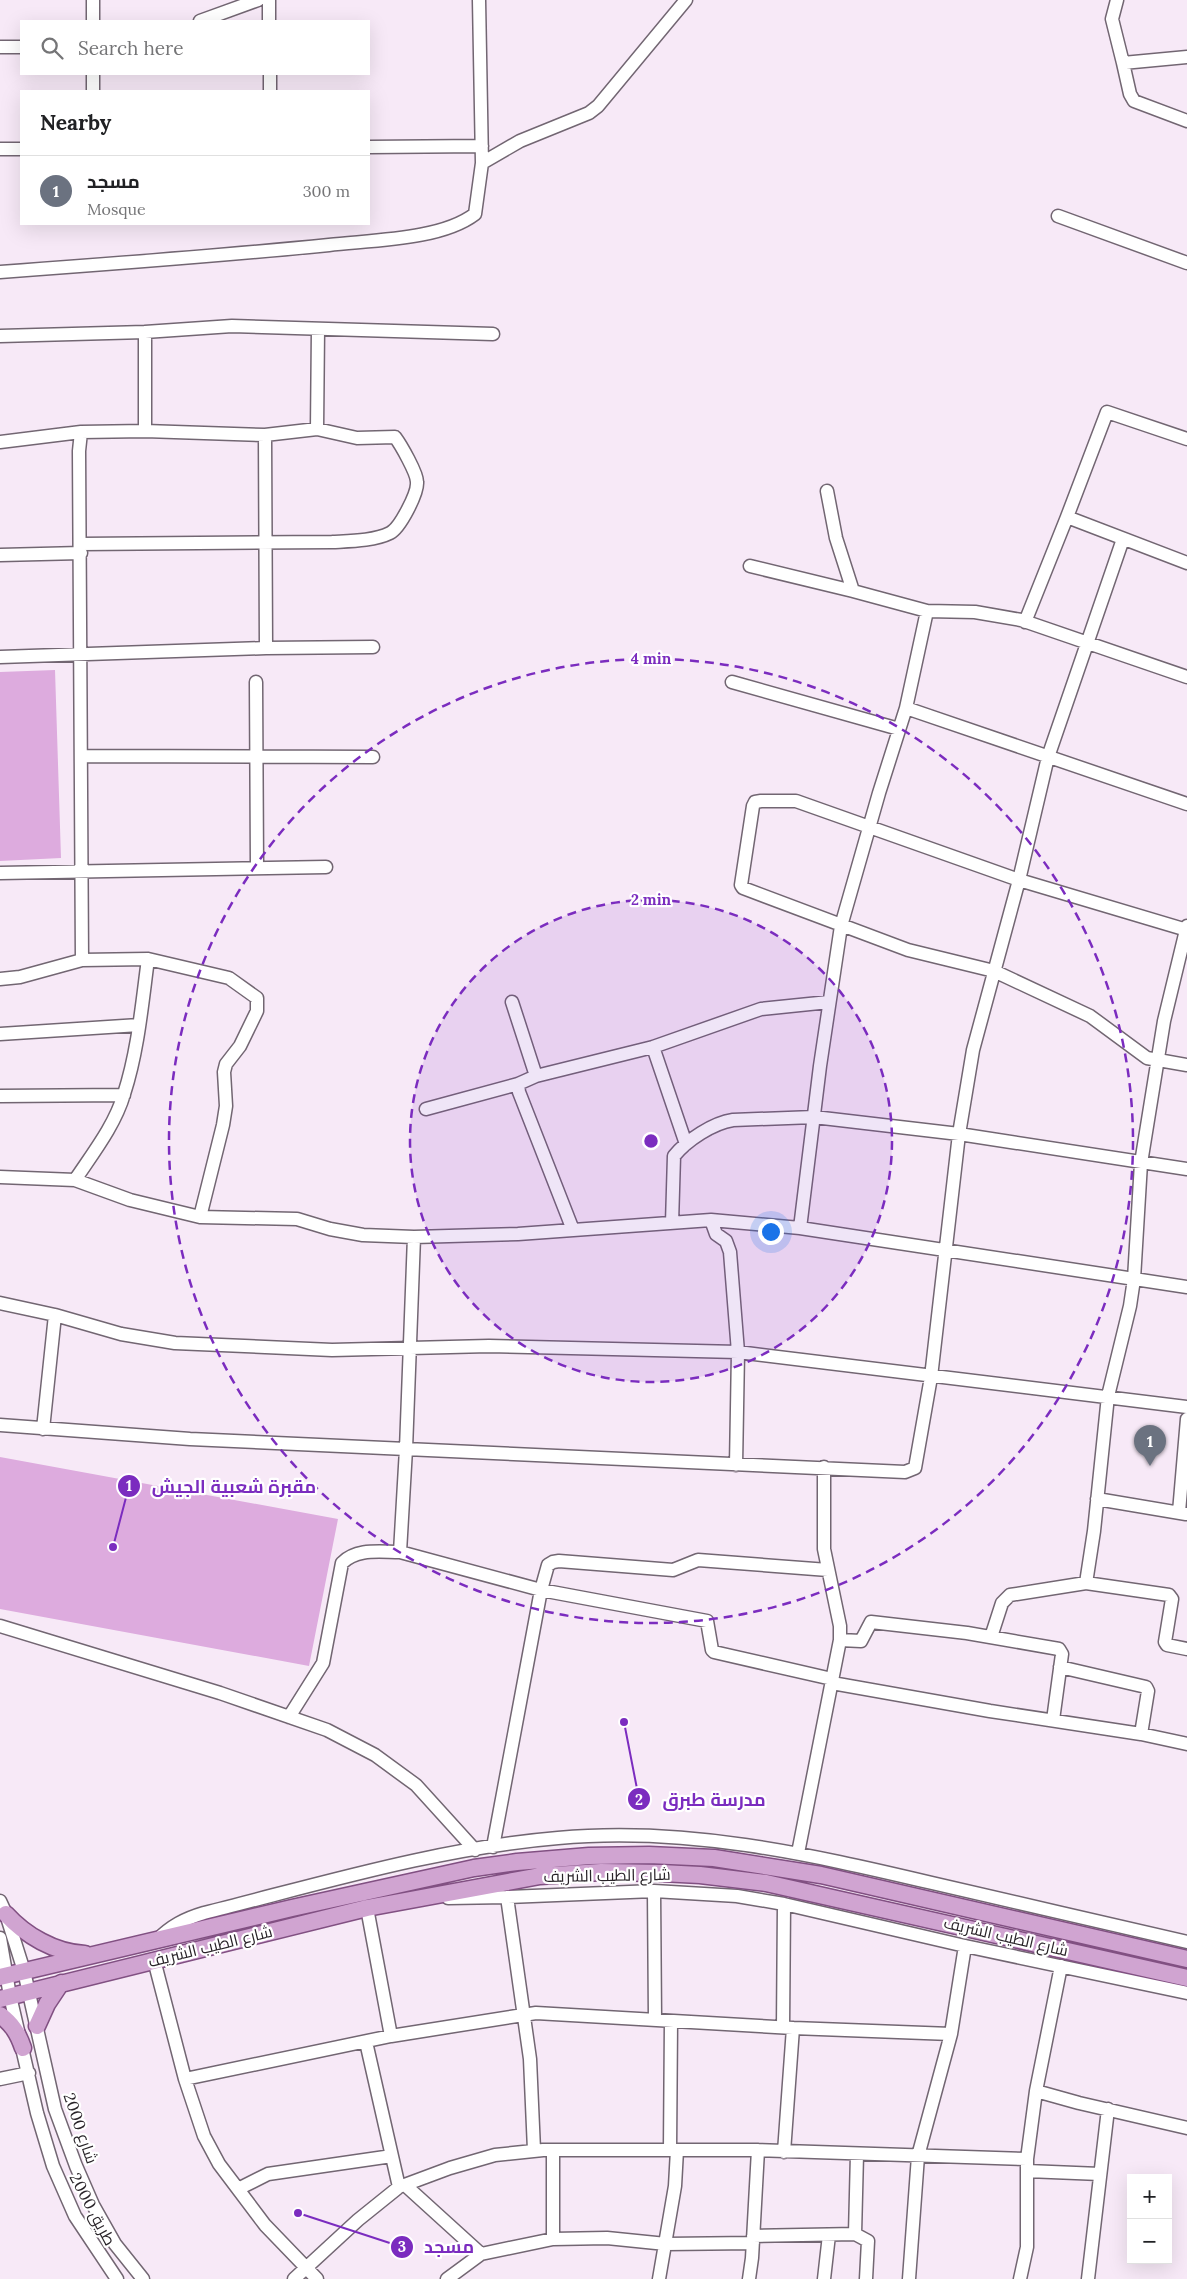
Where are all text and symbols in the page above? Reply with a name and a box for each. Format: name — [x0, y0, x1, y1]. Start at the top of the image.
search box — [20, 20, 370, 75]
icon: search — [38, 34, 66, 62]
text: Search here — [78, 36, 184, 60]
text: Nearby — [40, 109, 111, 136]
text: مسجد — [87, 169, 140, 193]
text: 1 — [53, 181, 59, 201]
text: 300 m — [303, 181, 350, 201]
text: Mosque — [87, 199, 146, 219]
text: 4 min — [631, 649, 672, 668]
text: 2 min — [631, 890, 672, 909]
centre of rings — [642, 1132, 660, 1150]
your location — [758, 1219, 784, 1245]
pin: 1 — [1134, 1425, 1166, 1466]
callout: مقبرة شعبية الجيش — [117, 1470, 326, 1503]
text: مقبرة شعبية الجيش — [152, 1475, 316, 1498]
text: 1 — [126, 1476, 132, 1495]
callout: مدرسة طبرق — [627, 1783, 775, 1816]
text: مدرسة طبرق — [662, 1788, 766, 1811]
text: 2 — [635, 1790, 643, 1809]
street label: شارع الطيب الشريف — [543, 1864, 671, 1888]
street label: شارع الطيب الشريف — [941, 1912, 1070, 1962]
street label: شارع الطيب الشريف — [146, 1921, 275, 1973]
street label: شارع 2000 — [58, 2090, 102, 2167]
street label: طريق 2000 — [65, 2169, 120, 2249]
map controls — [1127, 2174, 1172, 2264]
button: + — [1127, 2174, 1172, 2219]
button: − — [1127, 2219, 1172, 2264]
callout: مسجد — [389, 2230, 484, 2263]
text: مسجد — [424, 2235, 474, 2258]
text: 3 — [398, 2237, 406, 2256]

